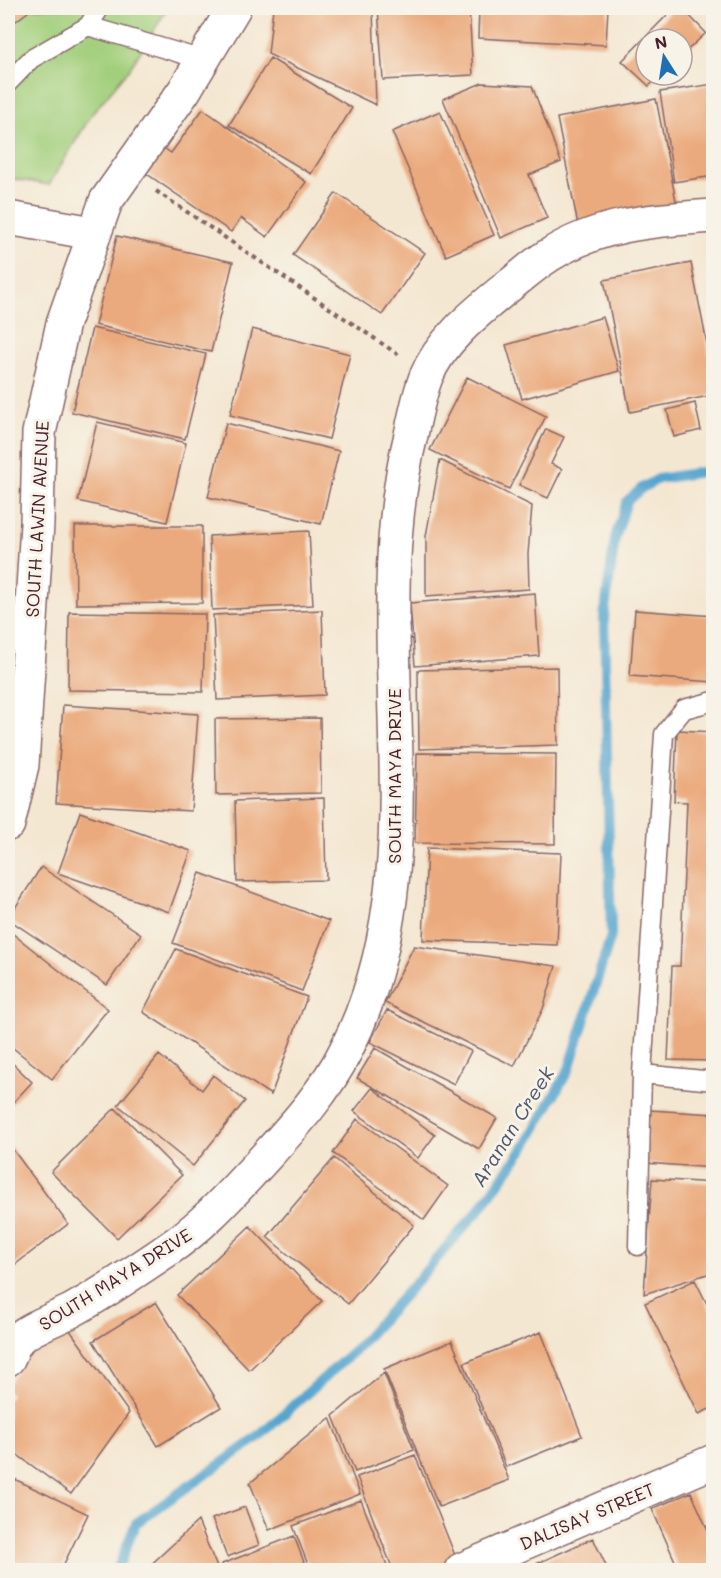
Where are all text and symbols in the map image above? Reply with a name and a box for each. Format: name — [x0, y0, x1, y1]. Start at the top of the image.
north arrow — [634, 27, 694, 87]
text: N — [653, 30, 669, 53]
street label: SOUTH LAWIN AVENUE — [20, 420, 54, 618]
street label: SOUTH MAYA DRIVE — [382, 688, 406, 864]
water label: Aranan Creek — [465, 1061, 560, 1191]
street label: SOUTH MAYA DRIVE — [34, 1222, 196, 1336]
street label: DALISAY STREET — [516, 1477, 658, 1555]

